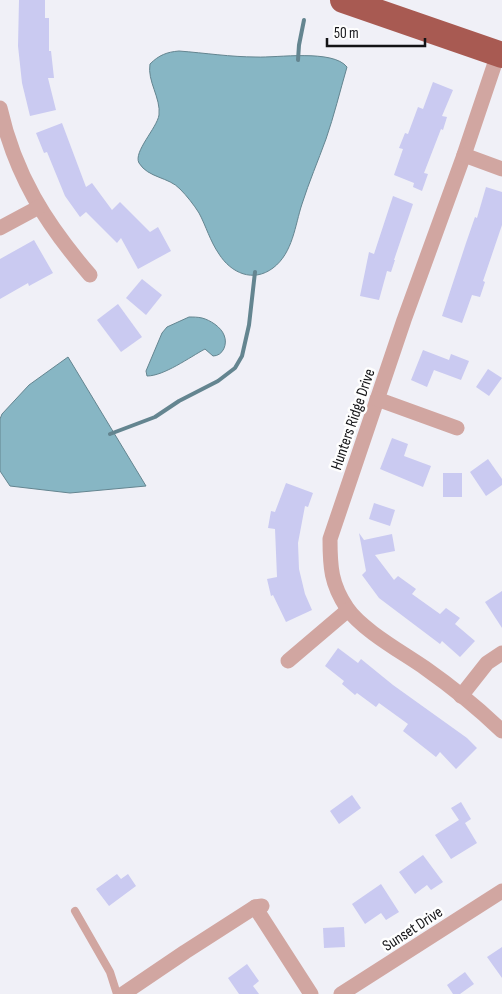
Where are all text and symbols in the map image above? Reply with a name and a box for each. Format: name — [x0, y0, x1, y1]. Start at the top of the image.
scale bar — [327, 15, 424, 47]
text: 50 m — [334, 24, 359, 43]
street label: Hunters Ridge Drive — [327, 366, 380, 473]
street label: Sunset Drive — [379, 903, 446, 956]

